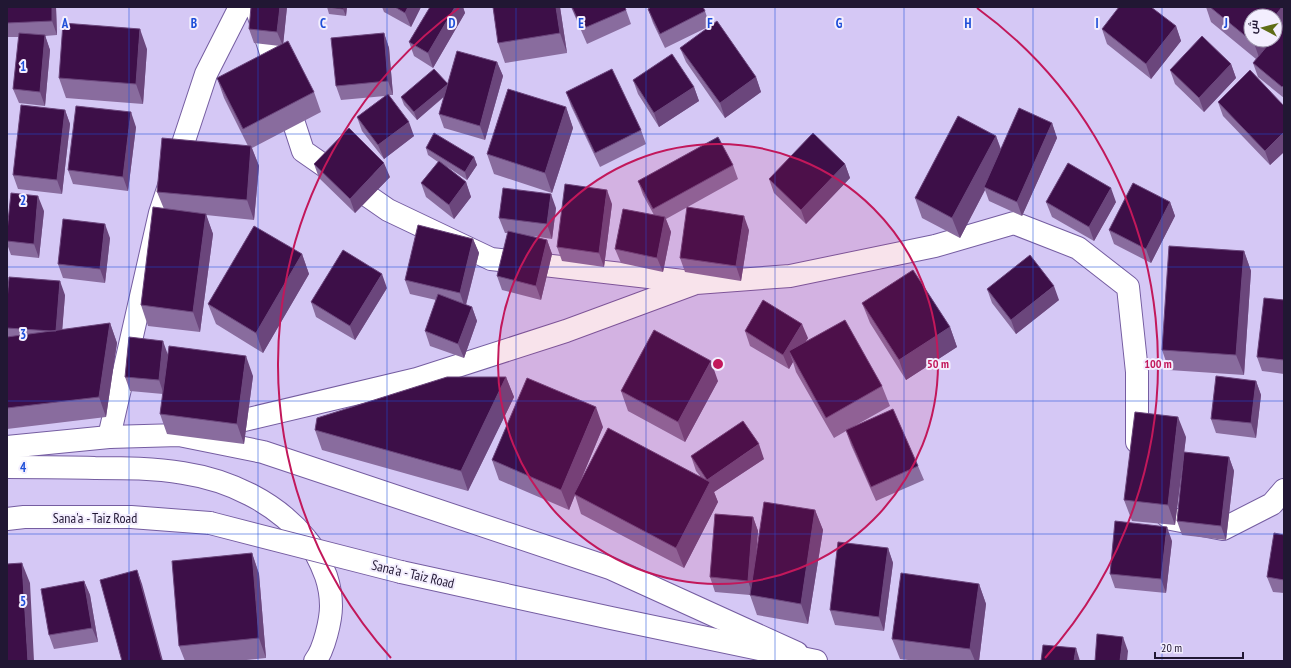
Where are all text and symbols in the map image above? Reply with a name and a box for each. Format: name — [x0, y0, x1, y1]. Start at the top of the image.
north arrow — [1243, 8, 1283, 48]
text: A — [61, 15, 69, 32]
text: B — [191, 15, 197, 32]
text: C — [320, 15, 326, 32]
text: D — [449, 15, 456, 32]
text: E — [578, 15, 584, 32]
text: F — [707, 15, 713, 32]
text: G — [836, 15, 843, 32]
text: H — [965, 15, 972, 32]
text: I — [1095, 15, 1099, 32]
text: J — [1223, 15, 1228, 32]
text: ش — [1245, 19, 1261, 35]
text: 1 — [20, 58, 26, 75]
text: 2 — [20, 192, 26, 209]
text: 3 — [20, 326, 26, 343]
text: 50 m — [927, 356, 949, 371]
text: 100 m — [1144, 356, 1172, 371]
centre of rings — [711, 357, 725, 371]
text: 4 — [20, 459, 27, 476]
street label: Sana'a - Taiz Road — [53, 509, 137, 527]
street label: Sana'a - Taiz Road — [370, 556, 456, 592]
text: 5 — [20, 593, 26, 610]
scale bar — [1155, 634, 1243, 660]
text: 20 m — [1161, 640, 1182, 655]

